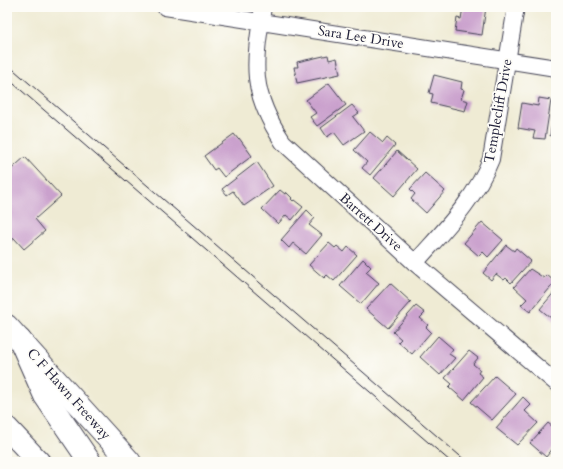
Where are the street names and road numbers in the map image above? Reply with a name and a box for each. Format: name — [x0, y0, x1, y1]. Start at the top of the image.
street label: Sara Lee Drive — [317, 21, 405, 53]
street label: Templecliff Drive — [479, 57, 517, 165]
street label: Barrett Drive — [335, 189, 407, 255]
street label: C F Hawn Freeway — [23, 344, 116, 444]

